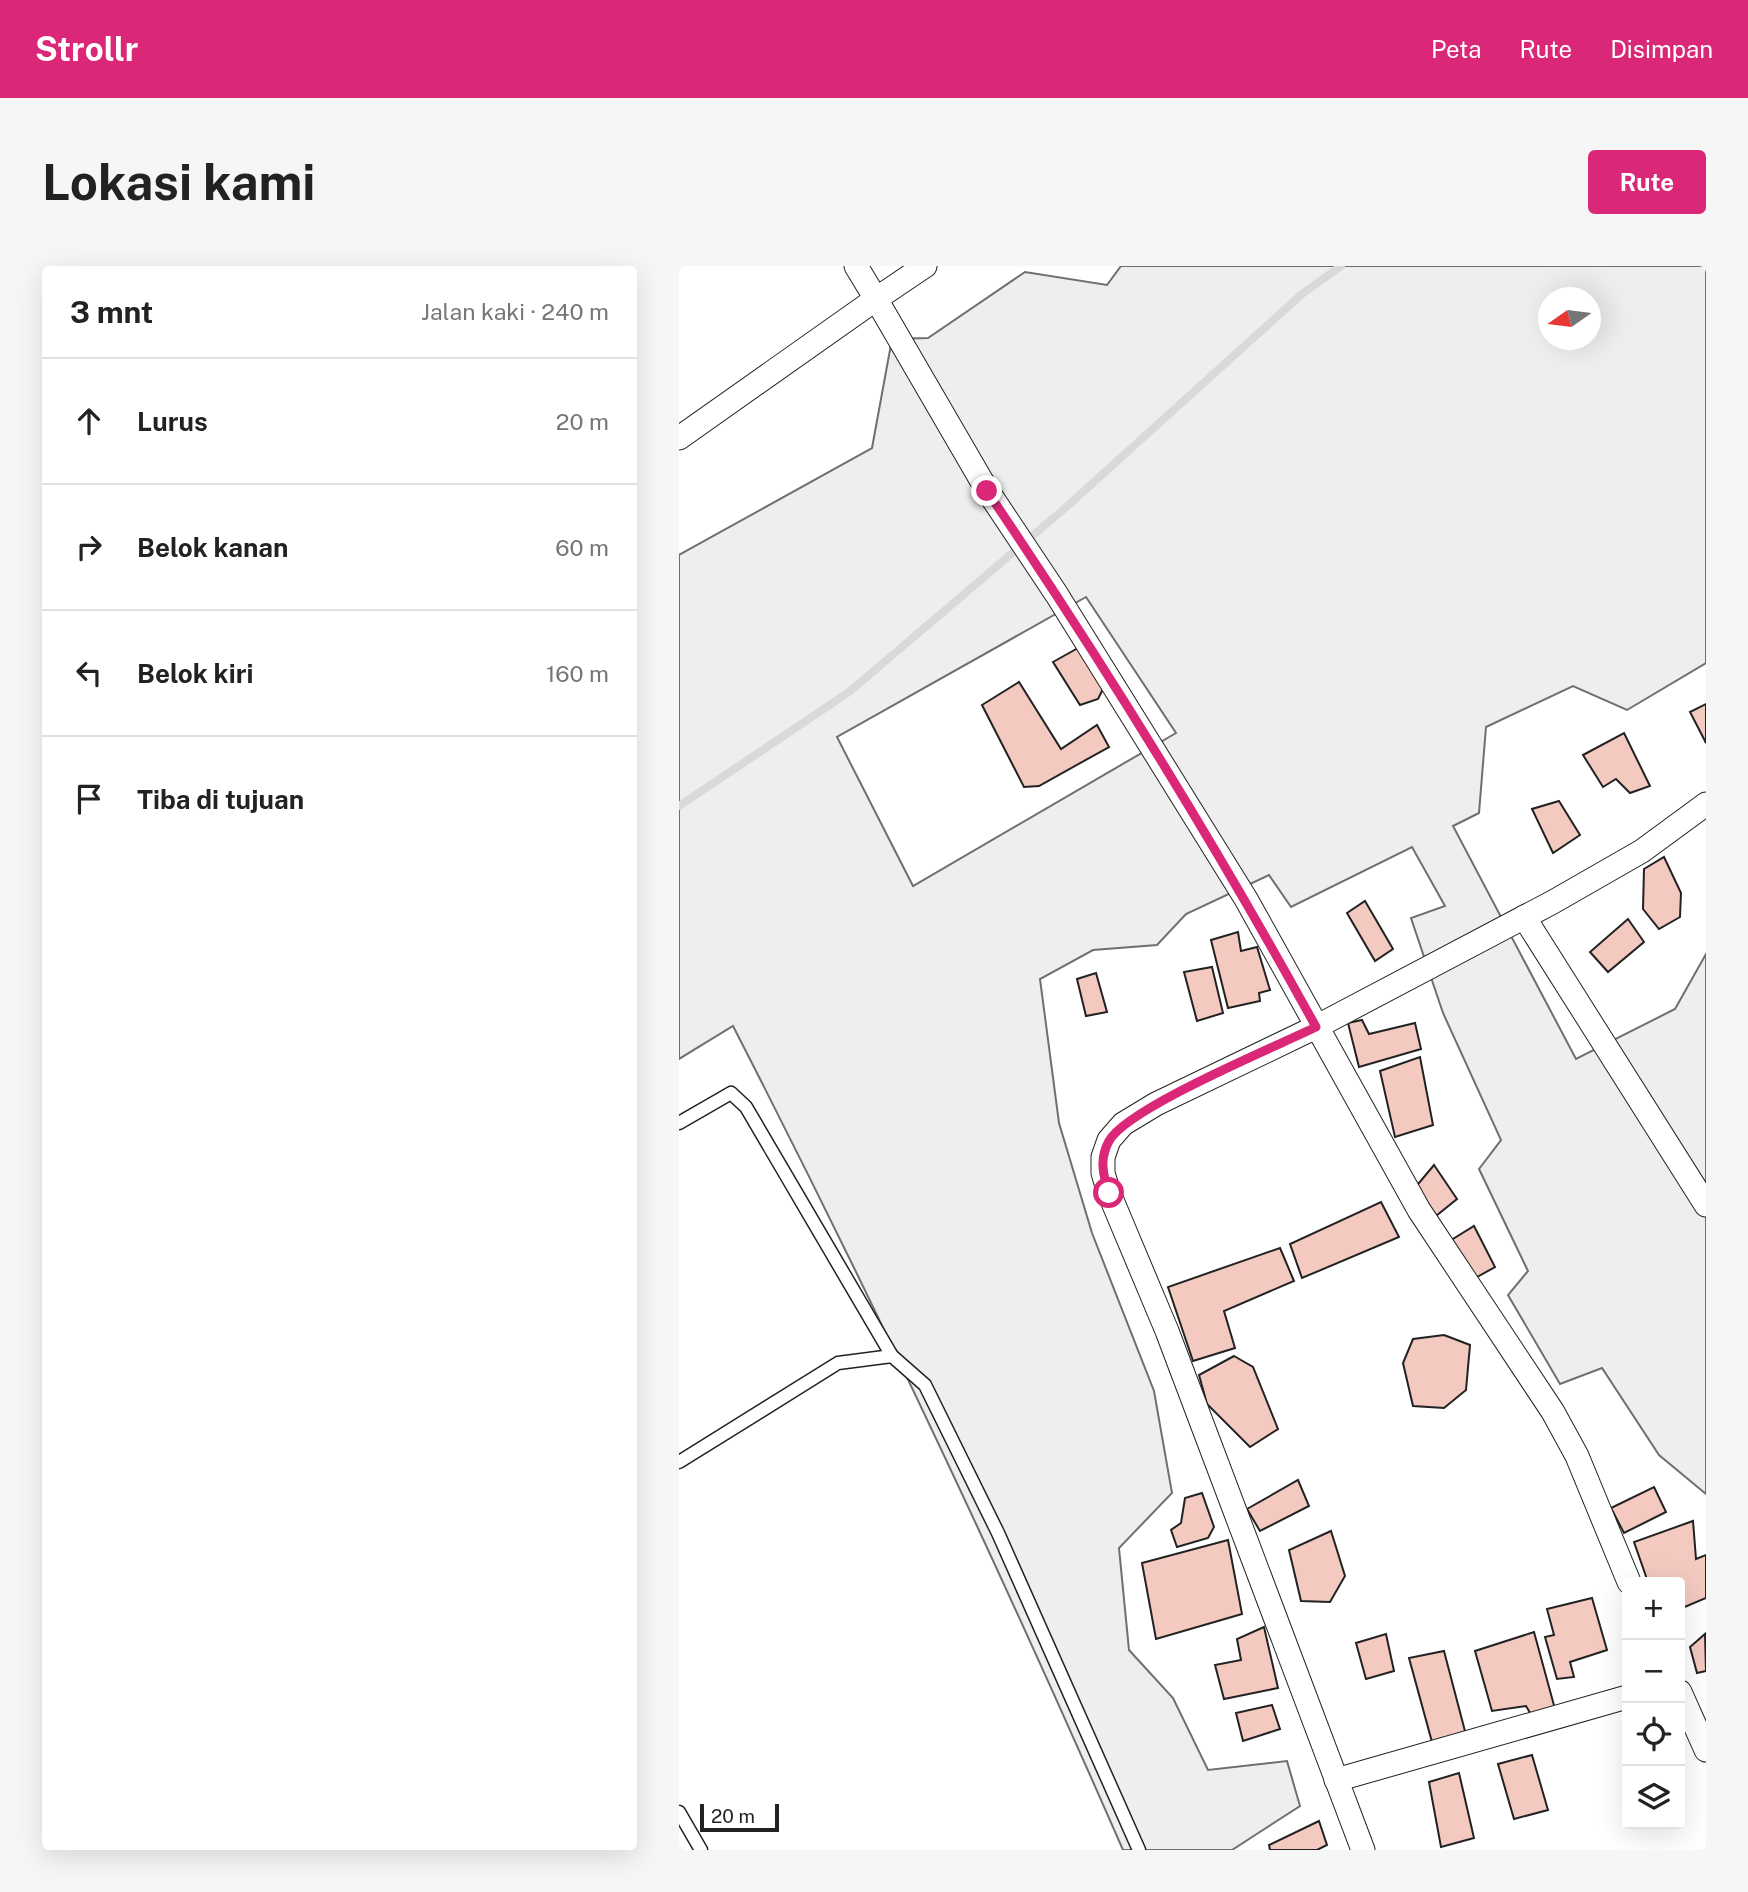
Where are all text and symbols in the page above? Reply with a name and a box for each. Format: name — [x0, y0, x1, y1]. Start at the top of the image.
text: Strollr — [35, 30, 138, 68]
text: Peta — [1431, 35, 1482, 63]
text: Rute — [1520, 35, 1572, 63]
text: Disimpan — [1610, 35, 1713, 63]
button: Rute — [1588, 150, 1706, 214]
text: Lokasi kami — [42, 153, 315, 211]
north arrow — [1538, 287, 1601, 350]
text: 3 mnt — [70, 294, 153, 330]
text: Jalan kaki · 240 m — [421, 298, 609, 325]
icon: ahead — [70, 402, 108, 440]
text: Lurus — [137, 406, 208, 437]
text: 20 m — [556, 408, 609, 435]
route end — [971, 475, 1002, 506]
icon: right — [70, 528, 108, 566]
text: Belok kanan — [137, 532, 288, 563]
text: 60 m — [555, 534, 609, 561]
icon: left — [70, 654, 108, 692]
text: Belok kiri — [137, 658, 253, 689]
text: 160 m — [546, 660, 609, 687]
icon: arrive — [70, 780, 108, 818]
text: Tiba di tujuan — [137, 784, 304, 815]
route start — [1093, 1177, 1124, 1208]
map controls — [1622, 1577, 1685, 1829]
button: + — [1622, 1577, 1685, 1640]
button: − — [1622, 1640, 1685, 1703]
button: locate — [1622, 1703, 1685, 1766]
button: layers — [1622, 1766, 1685, 1829]
scale bar — [700, 1801, 779, 1833]
text: 20 m — [711, 1805, 755, 1827]

